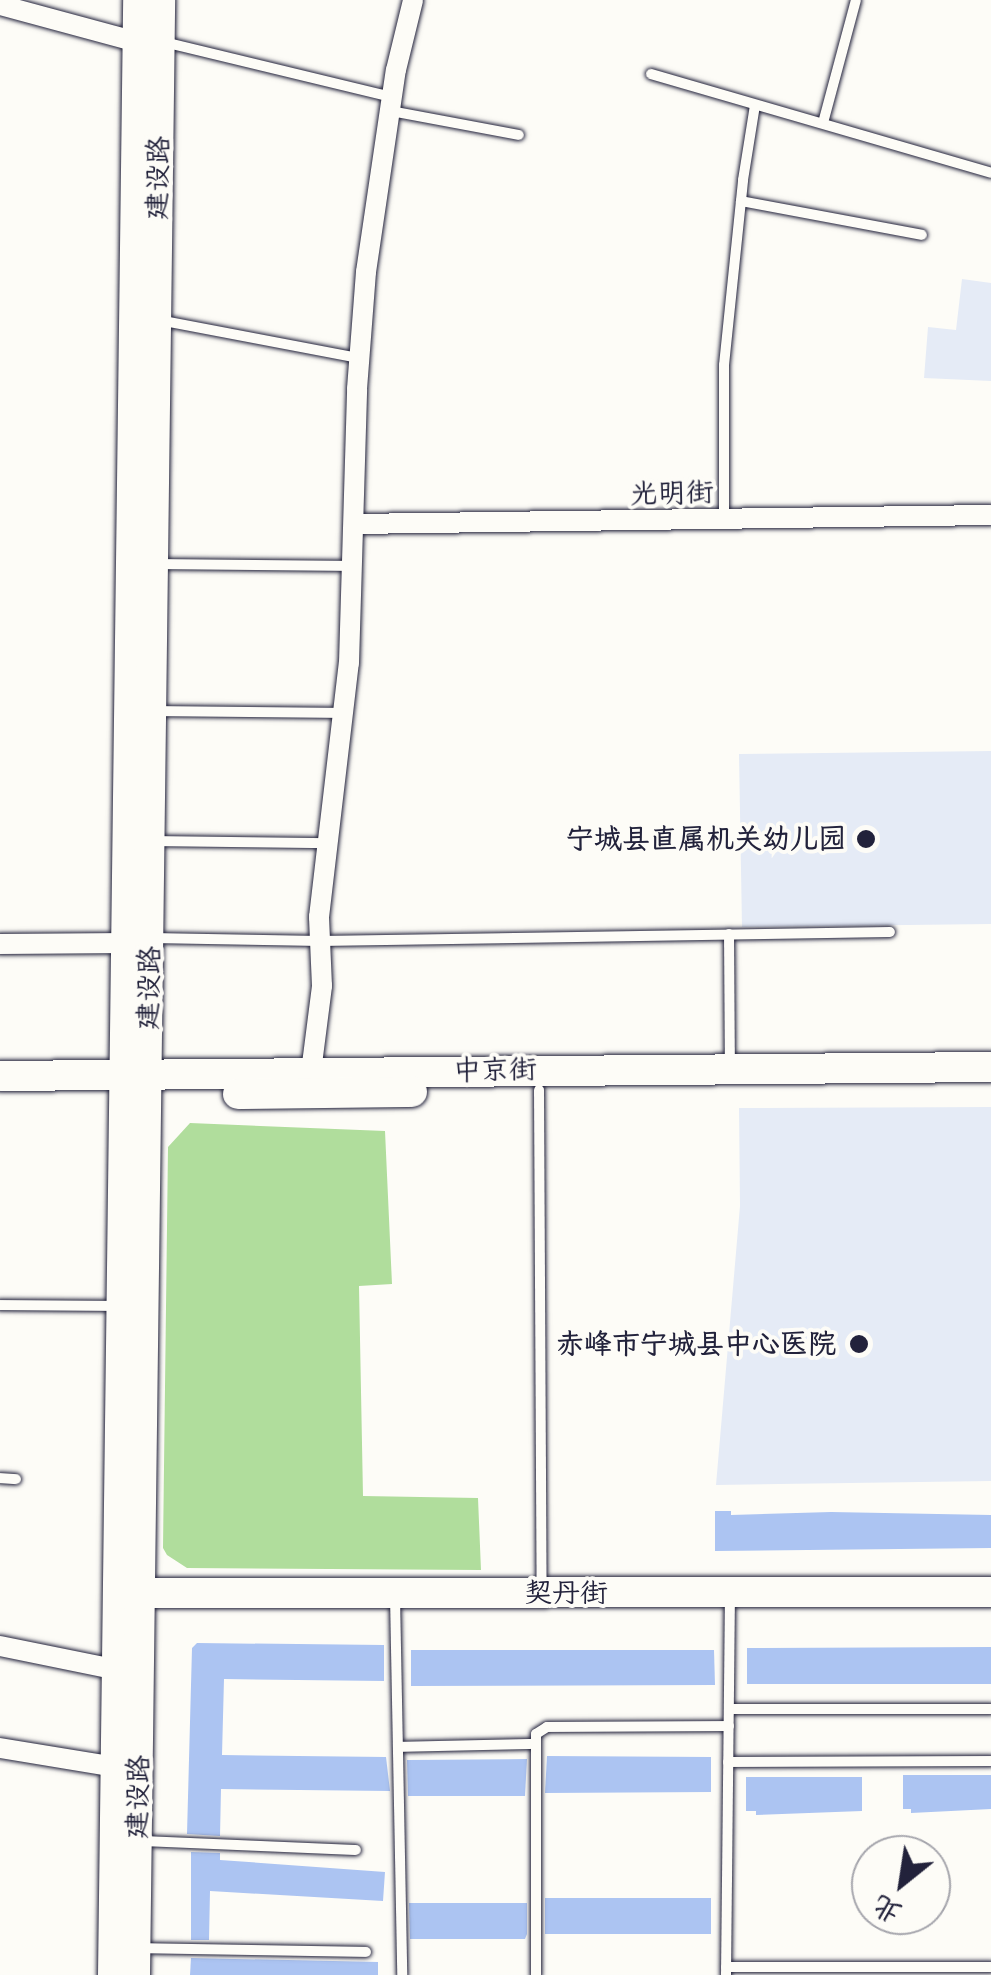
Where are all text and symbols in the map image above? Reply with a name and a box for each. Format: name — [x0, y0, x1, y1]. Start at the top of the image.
street label: 建设路 — [140, 136, 176, 220]
street label: 光明街 — [630, 475, 714, 511]
place label: 宁城县直属机关幼儿园 — [566, 822, 846, 856]
marker: 宁城县直属机关幼儿园 — [855, 828, 877, 850]
street label: 建设路 — [131, 946, 167, 1030]
street label: 中京街 — [453, 1052, 537, 1088]
place label: 赤峰市宁城县中心医院 — [556, 1327, 836, 1361]
marker: 赤峰市宁城县中心医院 — [846, 1331, 872, 1357]
street label: 契丹街 — [524, 1576, 608, 1610]
street label: 建设路 — [120, 1755, 156, 1839]
north arrow — [851, 1835, 951, 1935]
text: 北 — [867, 1888, 907, 1930]

